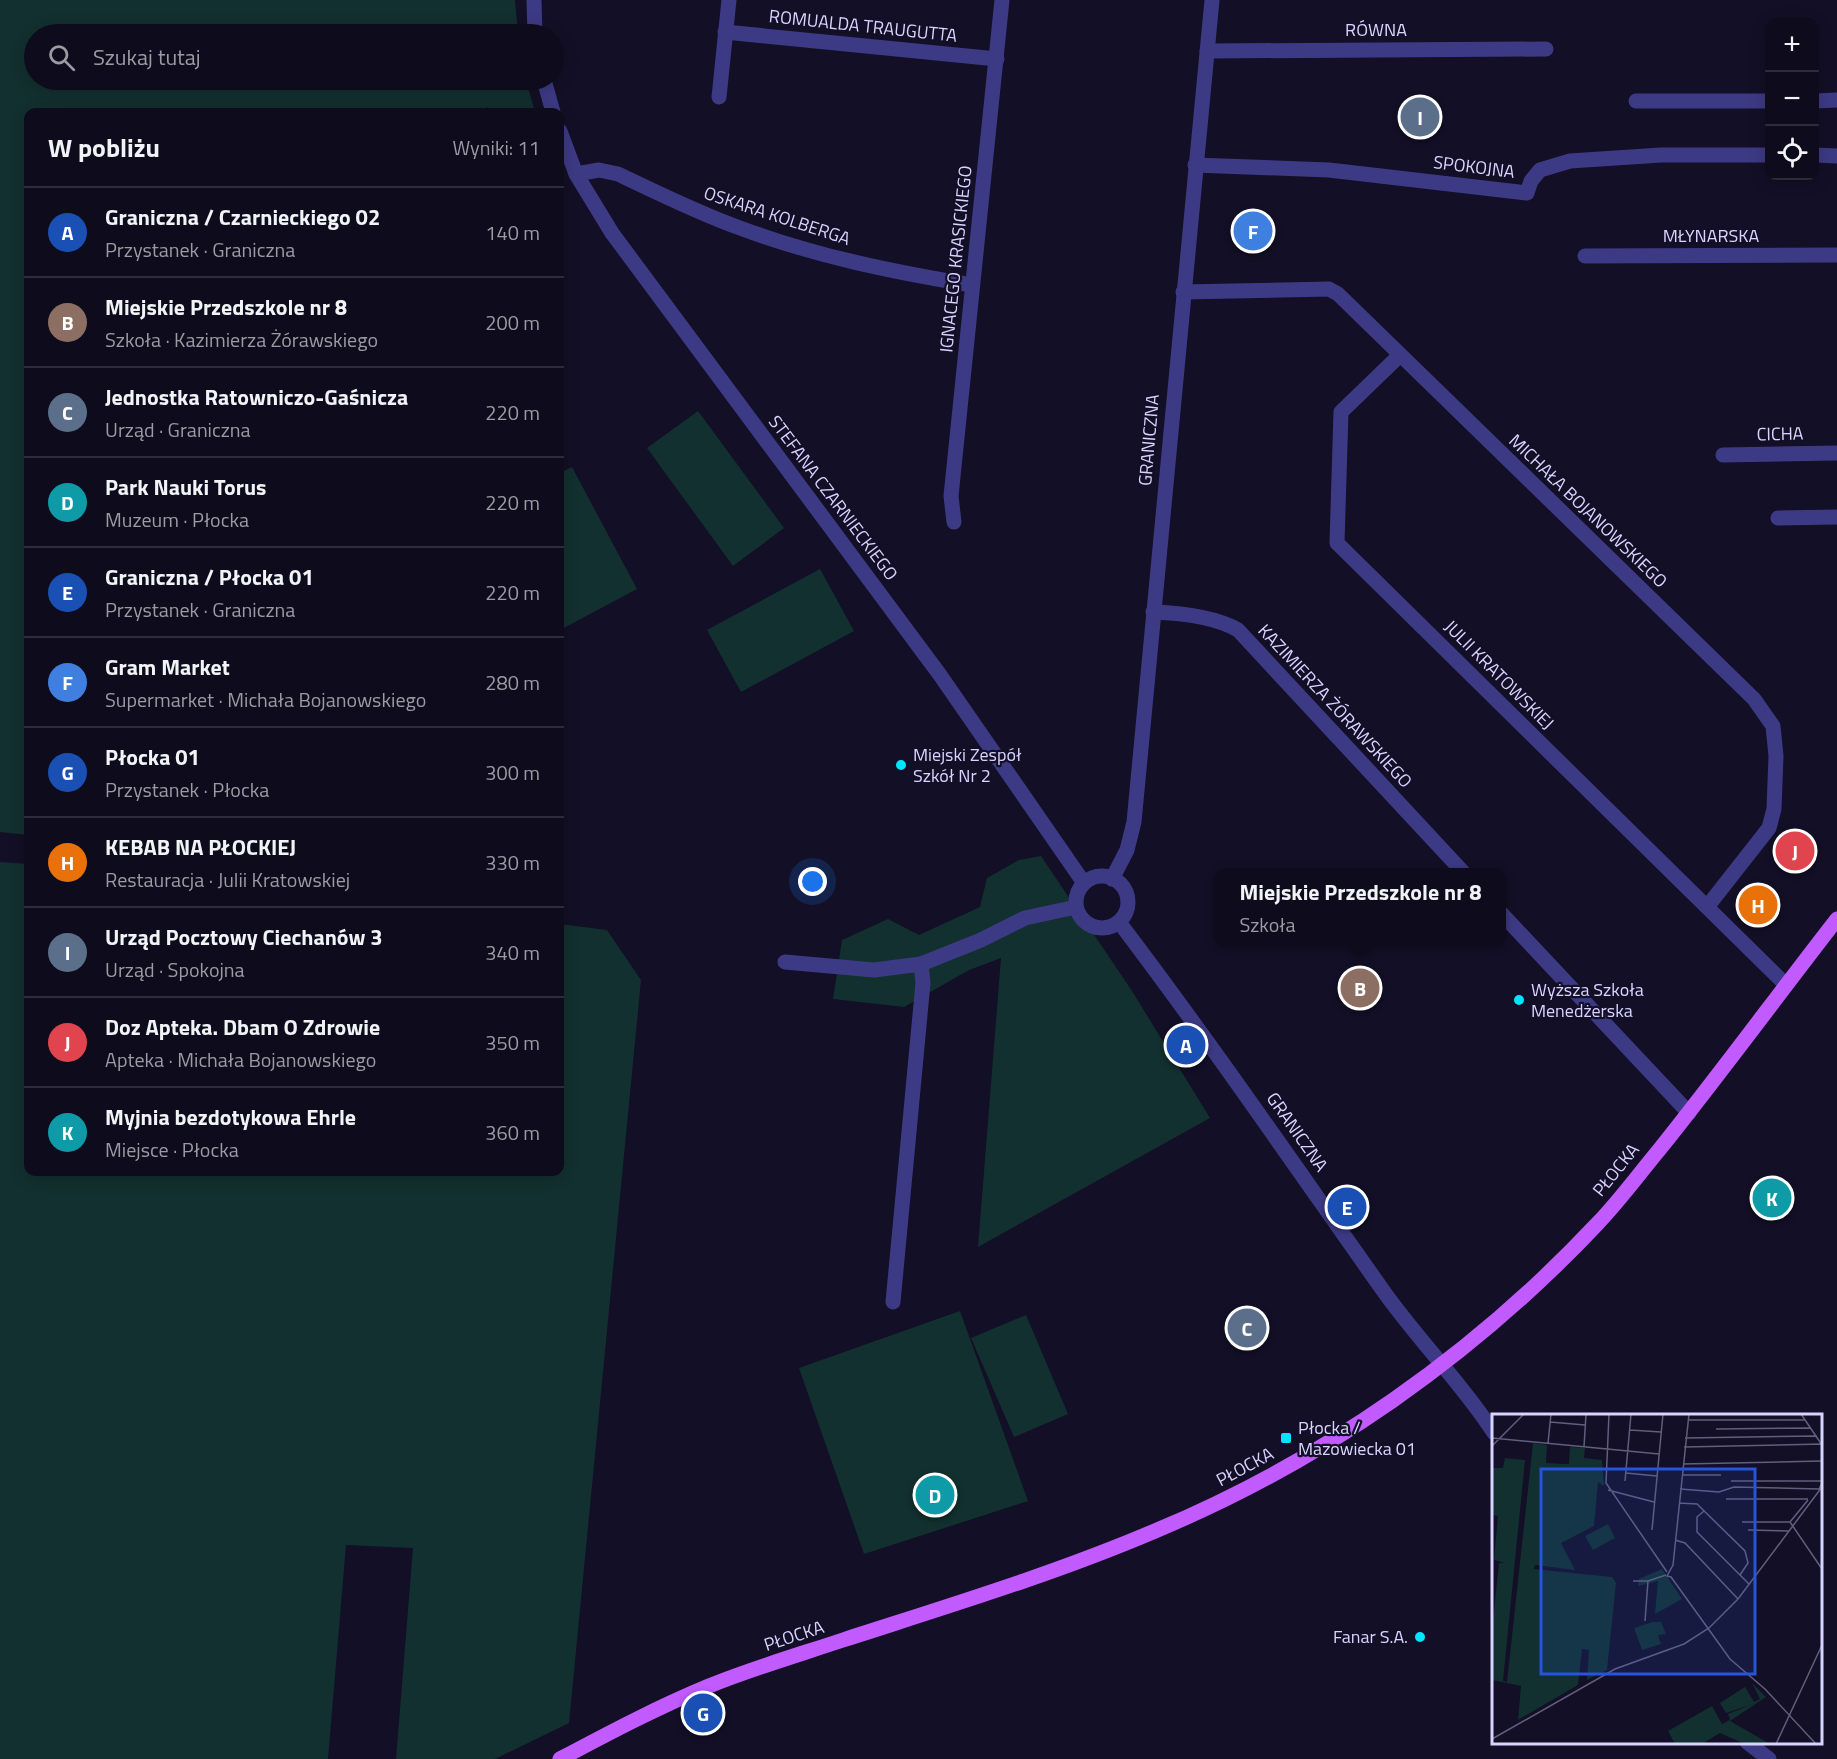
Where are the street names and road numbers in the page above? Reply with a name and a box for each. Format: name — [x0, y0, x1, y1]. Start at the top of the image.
street label: ROMUALDA TRAUGUTTA — [768, 2, 959, 49]
street label: RÓWNA — [1345, 16, 1407, 43]
street label: SPOKOJNA — [1432, 148, 1517, 185]
street label: IGNACEGO KRASICKIEGO — [932, 164, 979, 354]
street label: OSKARA KOLBERGA — [700, 179, 854, 252]
street label: MŁYNARSKA — [1663, 222, 1760, 249]
street label: GRANICZNA — [1131, 393, 1166, 487]
street label: STEFANA CZARNIECKIEGO — [762, 409, 905, 586]
street label: CICHA — [1756, 420, 1804, 447]
street label: MICHAŁA BOJANOWSKIEGO — [1503, 428, 1674, 594]
street label: JULII KRATOWSKIEJ — [1438, 614, 1560, 736]
street label: KAZIMIERZA ŻÓRAWSKIEGO — [1252, 618, 1419, 794]
street label: GRANICZNA — [1260, 1086, 1335, 1177]
street label: PŁOCKA — [1586, 1137, 1646, 1202]
street label: PŁOCKA — [1211, 1440, 1279, 1493]
street label: PŁOCKA — [760, 1613, 828, 1658]

